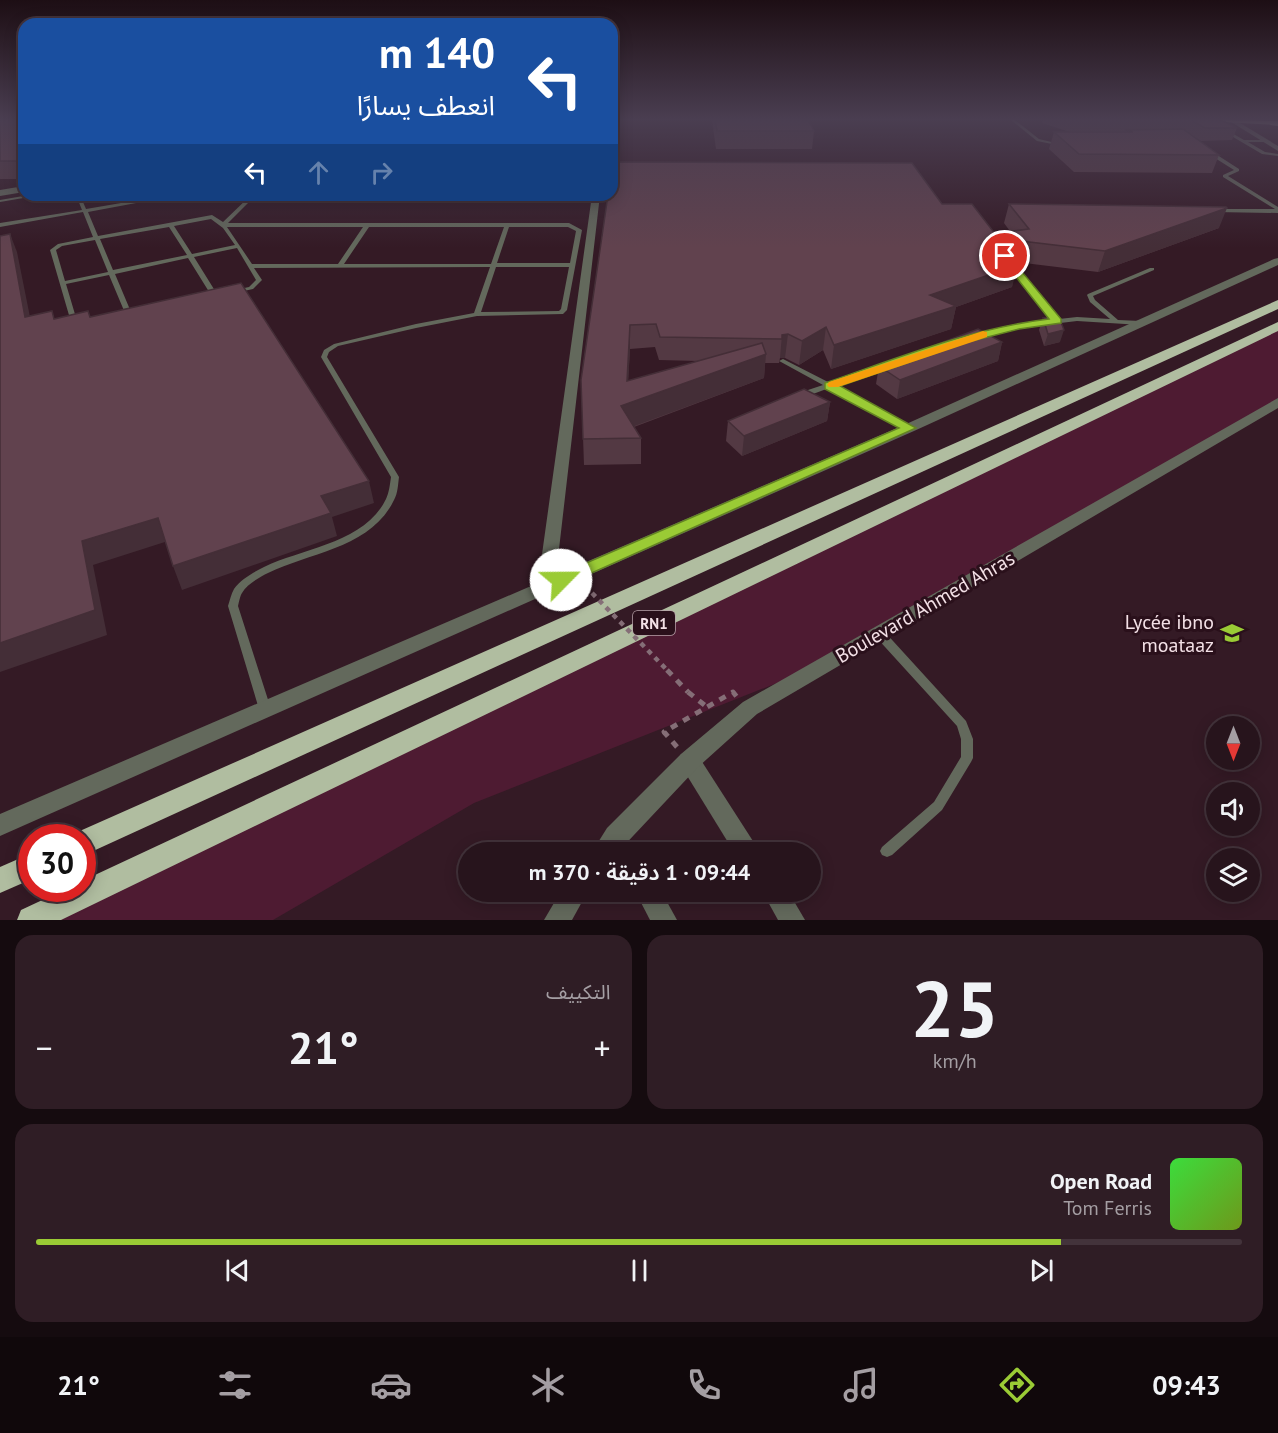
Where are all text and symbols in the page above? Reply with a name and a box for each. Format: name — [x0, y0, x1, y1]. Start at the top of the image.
text: 140 m — [379, 25, 495, 80]
icon: left — [516, 42, 594, 120]
text: انعطف يسارًا — [357, 88, 495, 122]
icon: left — [239, 156, 272, 189]
icon: ahead — [302, 156, 335, 189]
icon: right — [365, 156, 398, 189]
pin — [979, 230, 1030, 281]
icon: arrive — [988, 239, 1021, 272]
street label: Boulevard Ahmed Ahras — [831, 545, 1019, 669]
position arrow — [529, 548, 593, 612]
place label: Lycée ibno moataaz — [1125, 609, 1214, 658]
road number: RN1 — [633, 611, 675, 635]
school or university icon: Lycée ibno moataaz — [1219, 620, 1245, 646]
north arrow — [1206, 716, 1260, 770]
map controls — [1206, 716, 1260, 902]
button: sound — [1206, 782, 1260, 836]
speed limit sign: 30 — [18, 824, 96, 902]
button: layers — [1206, 848, 1260, 902]
text: 09:44 · 1 دقيقة · 370 m — [529, 858, 750, 886]
text: 25 — [911, 958, 999, 1059]
text: التكييف — [546, 979, 611, 1005]
text: 21° — [288, 1018, 359, 1076]
text: − — [36, 1026, 53, 1069]
text: + — [594, 1026, 610, 1069]
text: km/h — [933, 1048, 977, 1074]
text: Open Road — [1050, 1167, 1152, 1195]
text: Tom Ferris — [1063, 1195, 1152, 1221]
icon: previous — [221, 1254, 254, 1287]
icon: pause — [623, 1254, 656, 1287]
icon: next — [1025, 1254, 1058, 1287]
icon: filters — [214, 1364, 256, 1406]
icon: car — [370, 1364, 412, 1406]
icon: climate — [527, 1364, 569, 1406]
icon: phone — [683, 1364, 725, 1406]
icon: music — [840, 1364, 882, 1406]
icon: directions — [996, 1364, 1038, 1406]
text: 21° — [57, 1368, 100, 1402]
text: 09:43 — [1152, 1368, 1221, 1402]

